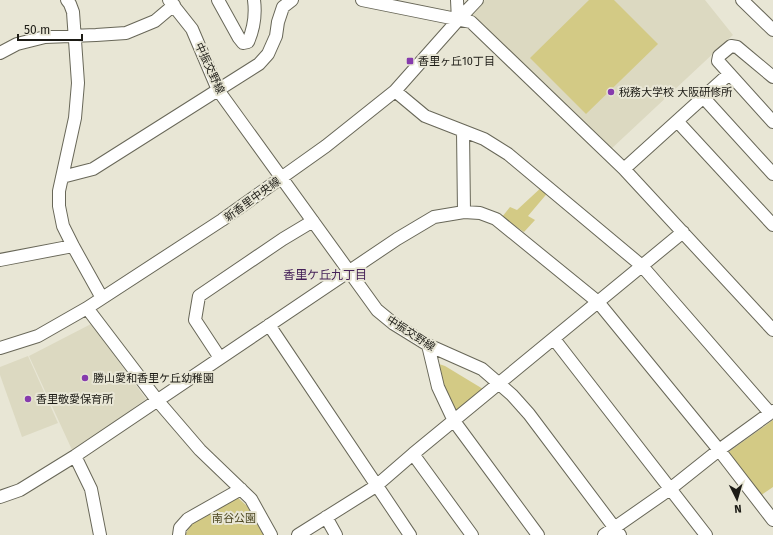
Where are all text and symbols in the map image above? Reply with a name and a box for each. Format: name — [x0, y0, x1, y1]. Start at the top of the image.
scale bar — [18, 16, 82, 42]
text: 50 m — [24, 23, 50, 37]
street label: 中振交野線 — [192, 41, 227, 96]
place label: 香里ヶ丘10丁目 — [418, 55, 495, 68]
marker: 香里ヶ丘10丁目 — [405, 56, 415, 66]
place label: 税務大学校 大阪研修所 — [619, 86, 733, 99]
marker: 税務大学校 大阪研修所 — [606, 87, 616, 97]
street label: 新香里中央線 — [222, 175, 283, 224]
district label: 香里ケ丘九丁目 — [283, 268, 367, 282]
street label: 中振交野線 — [384, 313, 437, 354]
place label: 勝山愛和香里ケ丘幼稚園 — [93, 372, 214, 385]
marker: 勝山愛和香里ケ丘幼稚園 — [80, 373, 90, 383]
place label: 香里敬愛保育所 — [36, 393, 114, 406]
marker: 香里敬愛保育所 — [23, 394, 33, 404]
north arrow — [717, 479, 757, 519]
text: N — [734, 502, 742, 515]
park label: 南谷公園 — [212, 512, 256, 525]

